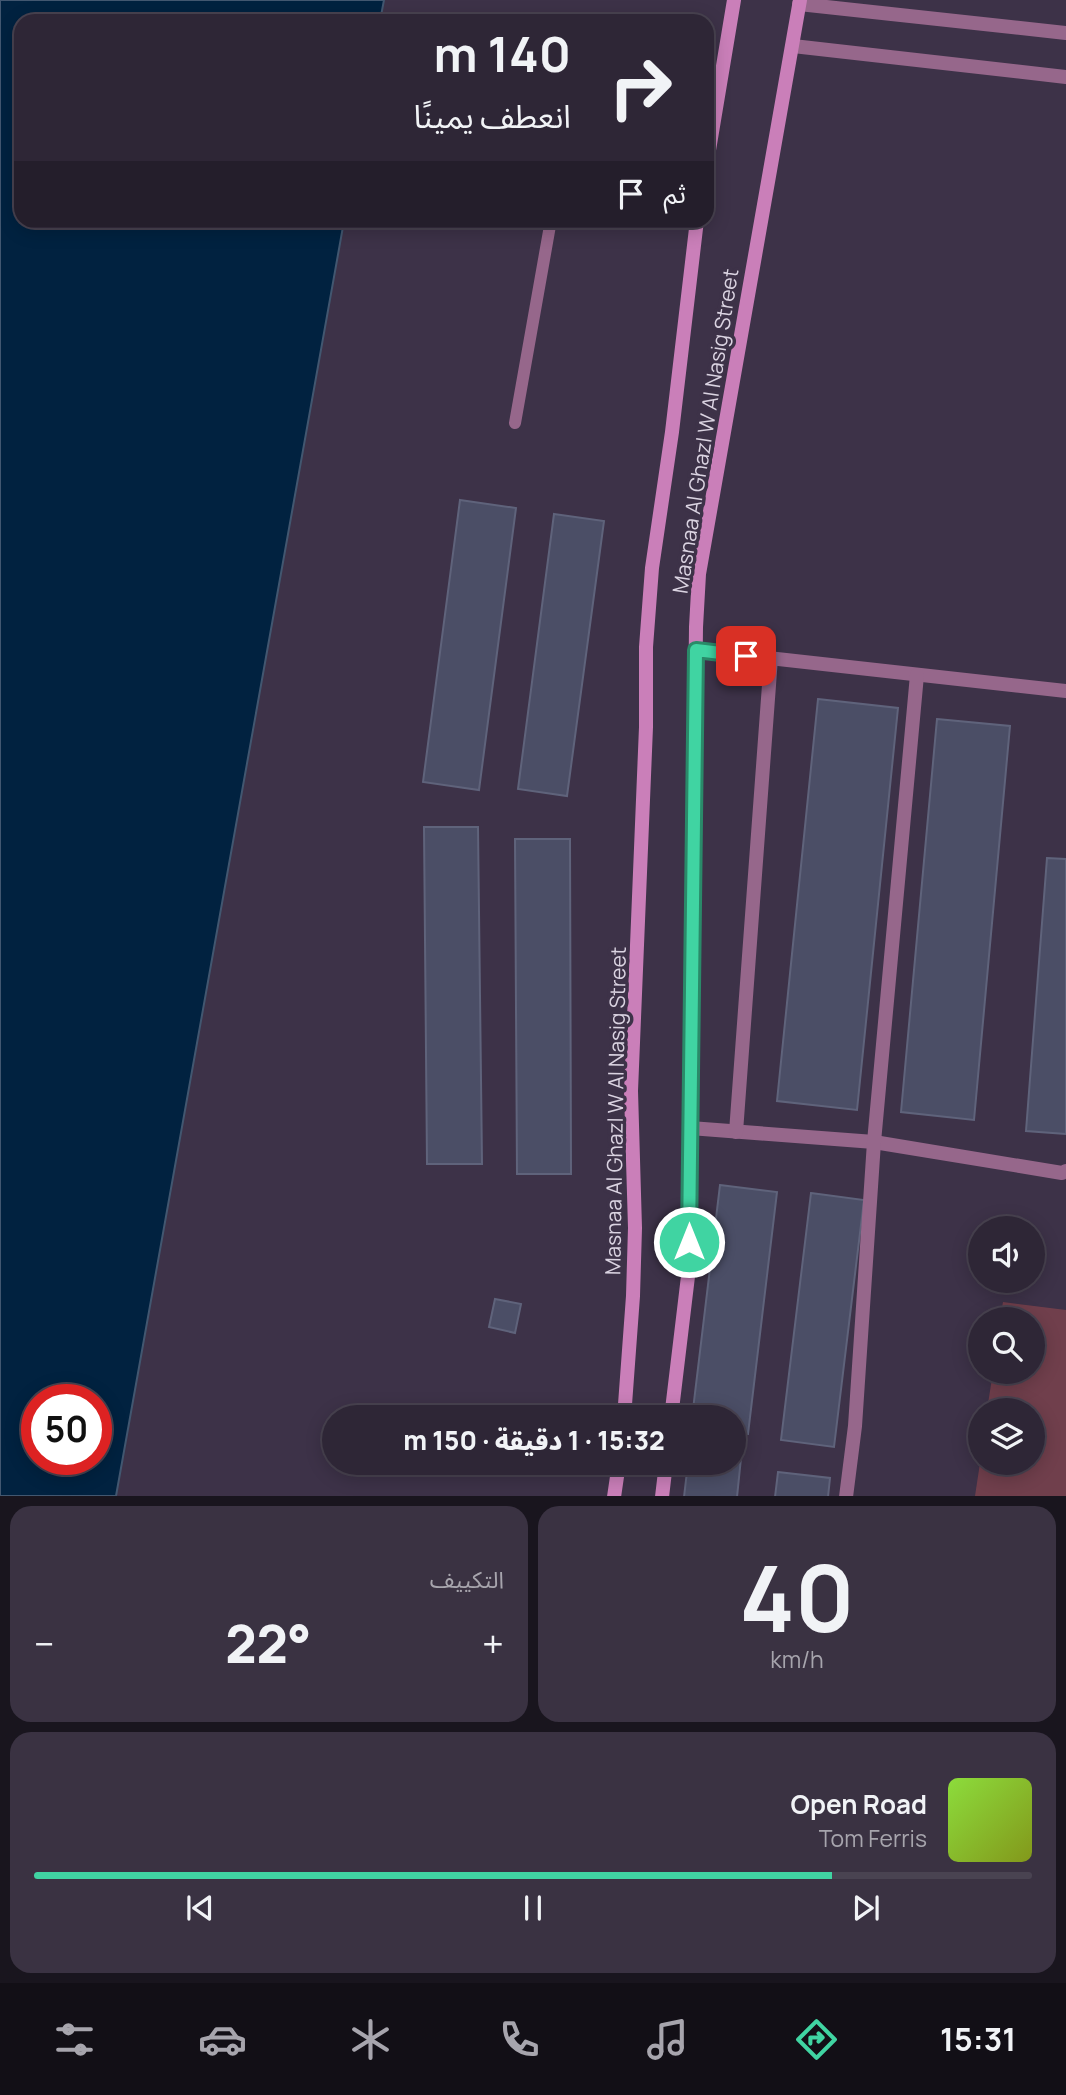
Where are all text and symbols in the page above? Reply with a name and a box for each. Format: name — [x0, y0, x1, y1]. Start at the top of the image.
text: 140 m — [434, 20, 571, 87]
icon: right — [595, 42, 686, 133]
text: انعطف يمينًا — [414, 94, 571, 138]
icon: arrive — [612, 175, 650, 213]
text: ثم — [664, 175, 686, 211]
street label: Masnaa Al Ghazl W Al Nasig Street — [665, 267, 745, 595]
pin — [716, 626, 776, 686]
icon: arrive — [727, 637, 765, 675]
street label: Masnaa Al Ghazl W Al Nasig Street — [598, 947, 632, 1275]
position arrow — [652, 1205, 726, 1279]
map controls — [968, 1216, 1045, 1475]
button: sound — [968, 1216, 1045, 1293]
button: search — [968, 1307, 1045, 1384]
speed limit sign: 50 — [21, 1384, 112, 1475]
button: layers — [968, 1398, 1045, 1475]
text: 15:32 · 1 دقيقة · 150 m — [403, 1422, 665, 1458]
text: 40 — [739, 1535, 855, 1659]
text: التكييف — [430, 1563, 504, 1595]
text: 22° — [225, 1608, 311, 1679]
text: − — [34, 1617, 55, 1669]
text: + — [482, 1617, 504, 1669]
text: km/h — [770, 1643, 824, 1675]
text: Open Road — [791, 1786, 927, 1822]
text: Tom Ferris — [819, 1822, 927, 1854]
icon: previous — [181, 1889, 219, 1927]
icon: pause — [514, 1889, 552, 1927]
icon: next — [847, 1889, 885, 1927]
icon: filters — [50, 2015, 99, 2064]
icon: car — [198, 2015, 247, 2064]
icon: climate — [346, 2015, 395, 2064]
icon: phone — [495, 2015, 544, 2064]
icon: music — [643, 2015, 692, 2064]
icon: directions — [792, 2015, 841, 2064]
text: 15:31 — [940, 2017, 1016, 2061]

